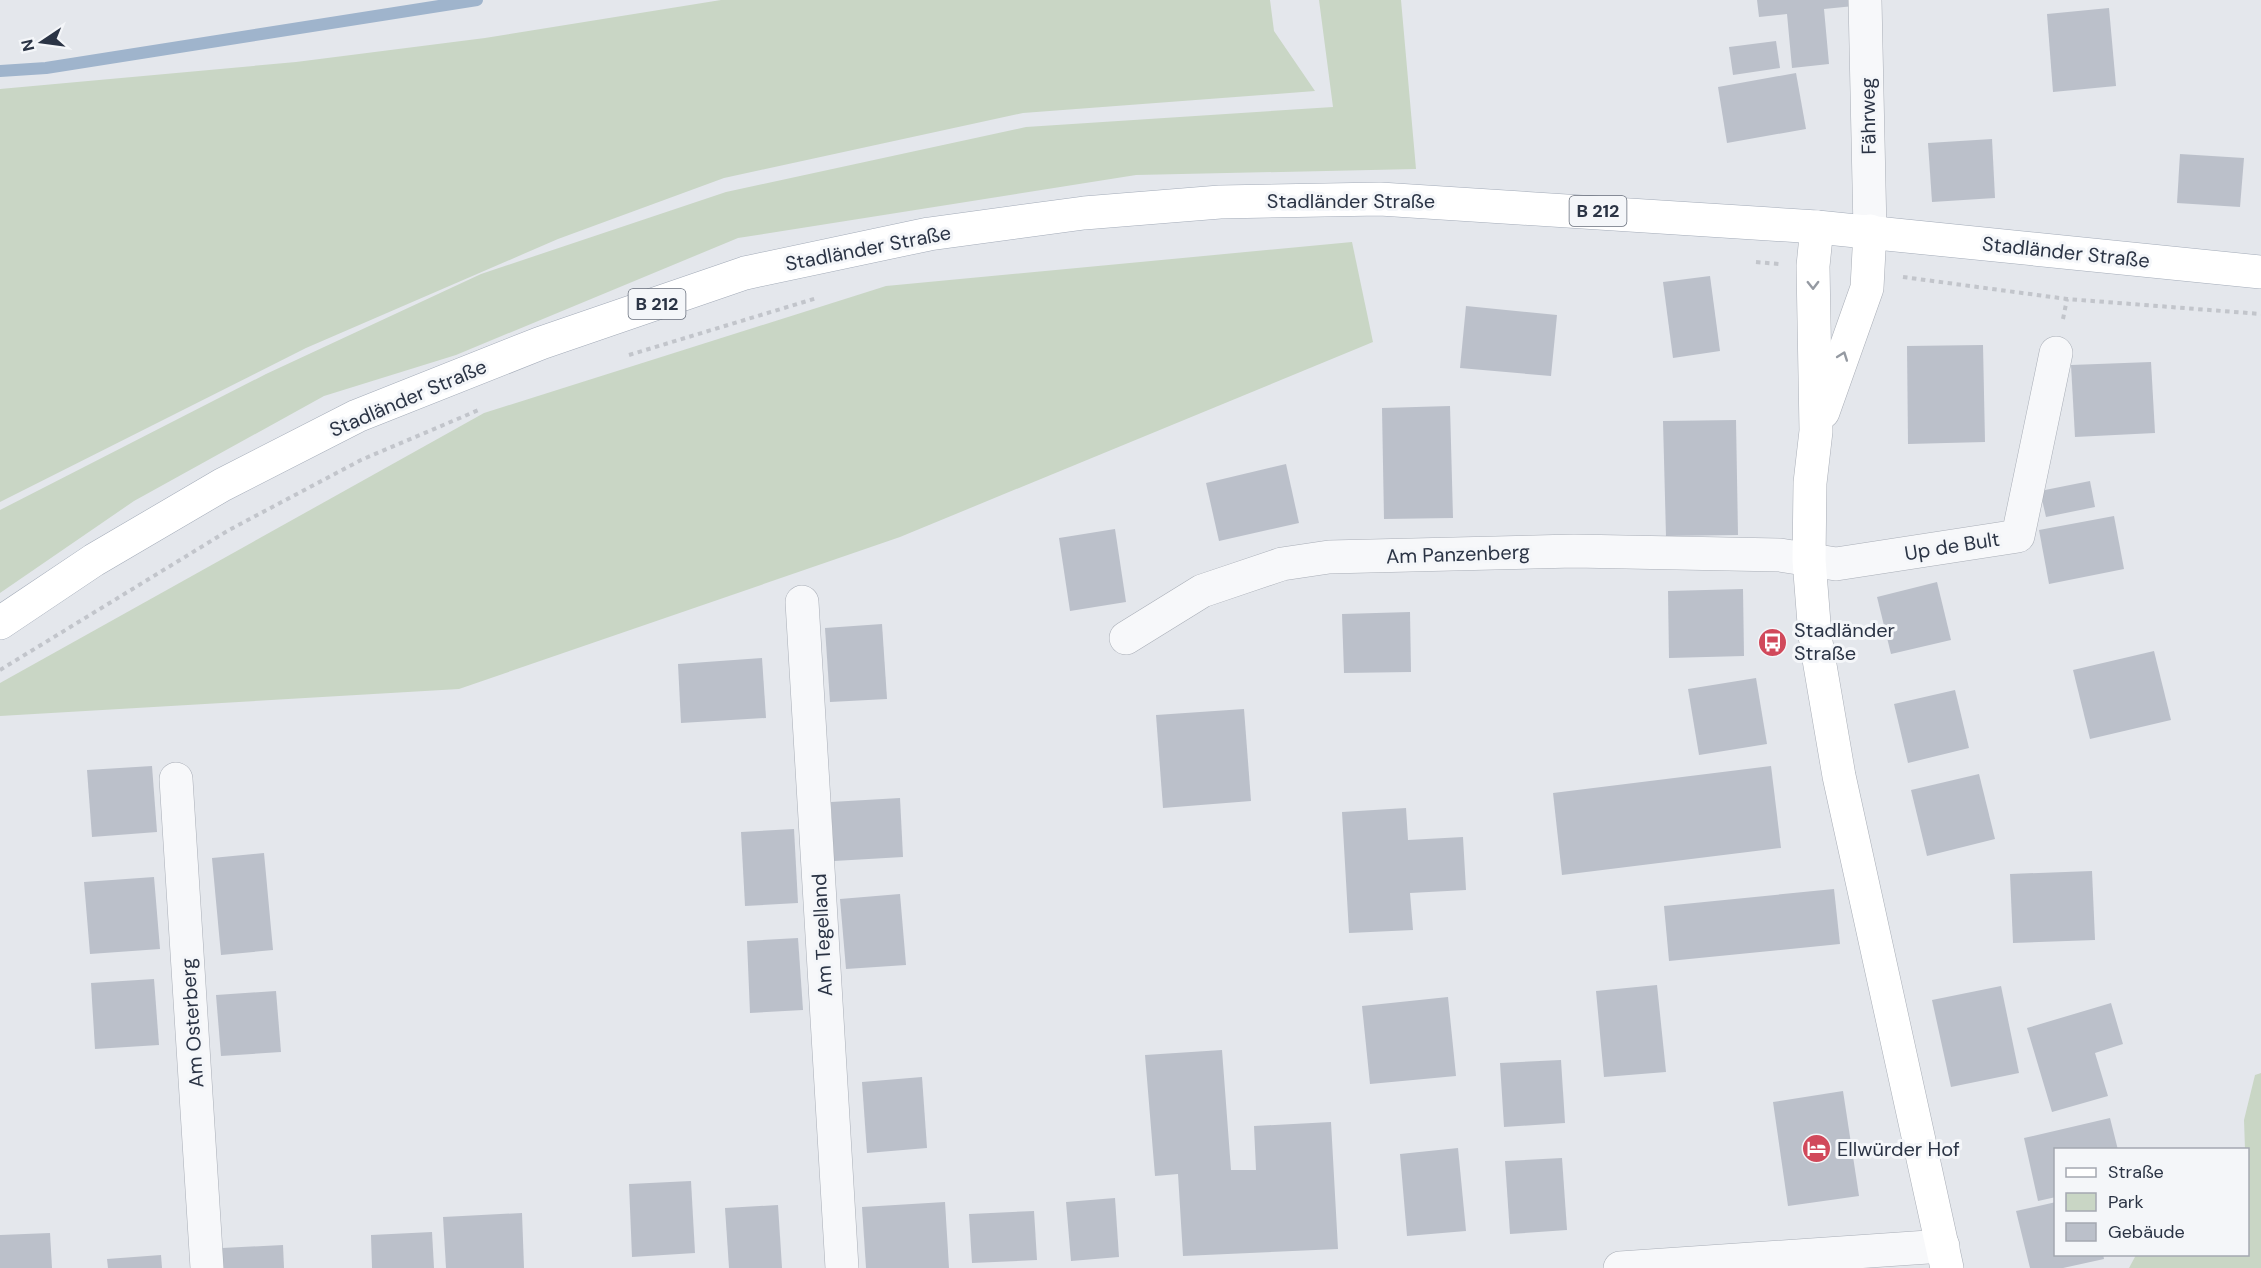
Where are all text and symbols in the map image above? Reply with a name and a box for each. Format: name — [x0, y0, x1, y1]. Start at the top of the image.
north arrow — [12, 12, 72, 72]
text: N — [16, 37, 39, 53]
street label: Fährweg — [1854, 77, 1882, 155]
street label: Stadländer Straße — [1267, 188, 1435, 214]
road number: B 212 — [1570, 196, 1626, 226]
street label: Stadländer Straße — [783, 219, 953, 277]
street label: Stadländer Straße — [1981, 230, 2151, 274]
one-way arrow — [1807, 280, 1819, 289]
road number: B 212 — [628, 289, 686, 319]
one-way arrow — [1835, 351, 1848, 362]
street label: Stadländer Straße — [325, 353, 491, 443]
street label: Up de Bult — [1903, 526, 2002, 566]
street label: Am Panzenberg — [1386, 538, 1530, 570]
place label: Stadländer Straße — [1794, 617, 1895, 666]
bus stop icon: Stadländer Straße — [1757, 626, 1789, 658]
street label: Am Tegelland — [806, 873, 838, 997]
street label: Am Osterberg — [174, 957, 210, 1089]
hotel icon: Ellwürder Hof — [1800, 1133, 1832, 1165]
place label: Ellwürder Hof — [1837, 1136, 1960, 1162]
legend — [2054, 1148, 2249, 1256]
text: Straße — [2108, 1160, 2164, 1184]
text: Park — [2108, 1190, 2144, 1214]
text: Gebäude — [2108, 1220, 2185, 1244]

